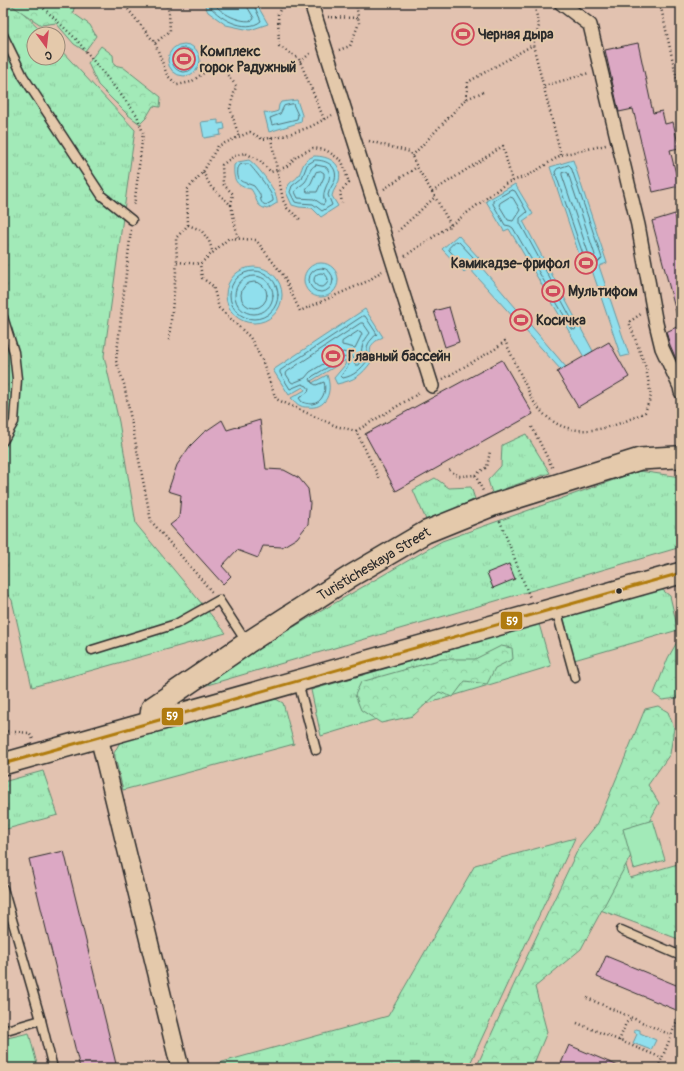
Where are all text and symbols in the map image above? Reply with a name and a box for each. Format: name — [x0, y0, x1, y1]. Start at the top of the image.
sports icon: Черная дыра — [450, 21, 476, 47]
north arrow — [26, 26, 66, 66]
place label: Черная дыра — [478, 26, 554, 43]
place label: Комплекс горок Радужный — [199, 43, 296, 76]
sports icon: Комплекс горок Радужный — [171, 46, 197, 72]
text: С — [43, 48, 53, 62]
sports icon: Камикадзе-фрифол — [573, 250, 599, 276]
place label: Камикадзе-фрифол — [451, 255, 570, 272]
sports icon: Мультифом — [540, 278, 566, 304]
place label: Мультифом — [568, 283, 638, 300]
sports icon: Косичка — [508, 307, 534, 333]
place label: Косичка — [536, 312, 586, 329]
sports icon: Главный бассейн — [320, 343, 346, 369]
place label: Главный бассейн — [348, 348, 451, 365]
street label: Turisticheskaya Street — [314, 523, 434, 604]
unlabelled marker — [614, 586, 624, 596]
line badge: 59 — [500, 611, 523, 630]
text: 59 — [506, 615, 518, 628]
line badge: 59 — [161, 707, 184, 726]
text: 59 — [166, 710, 178, 723]

